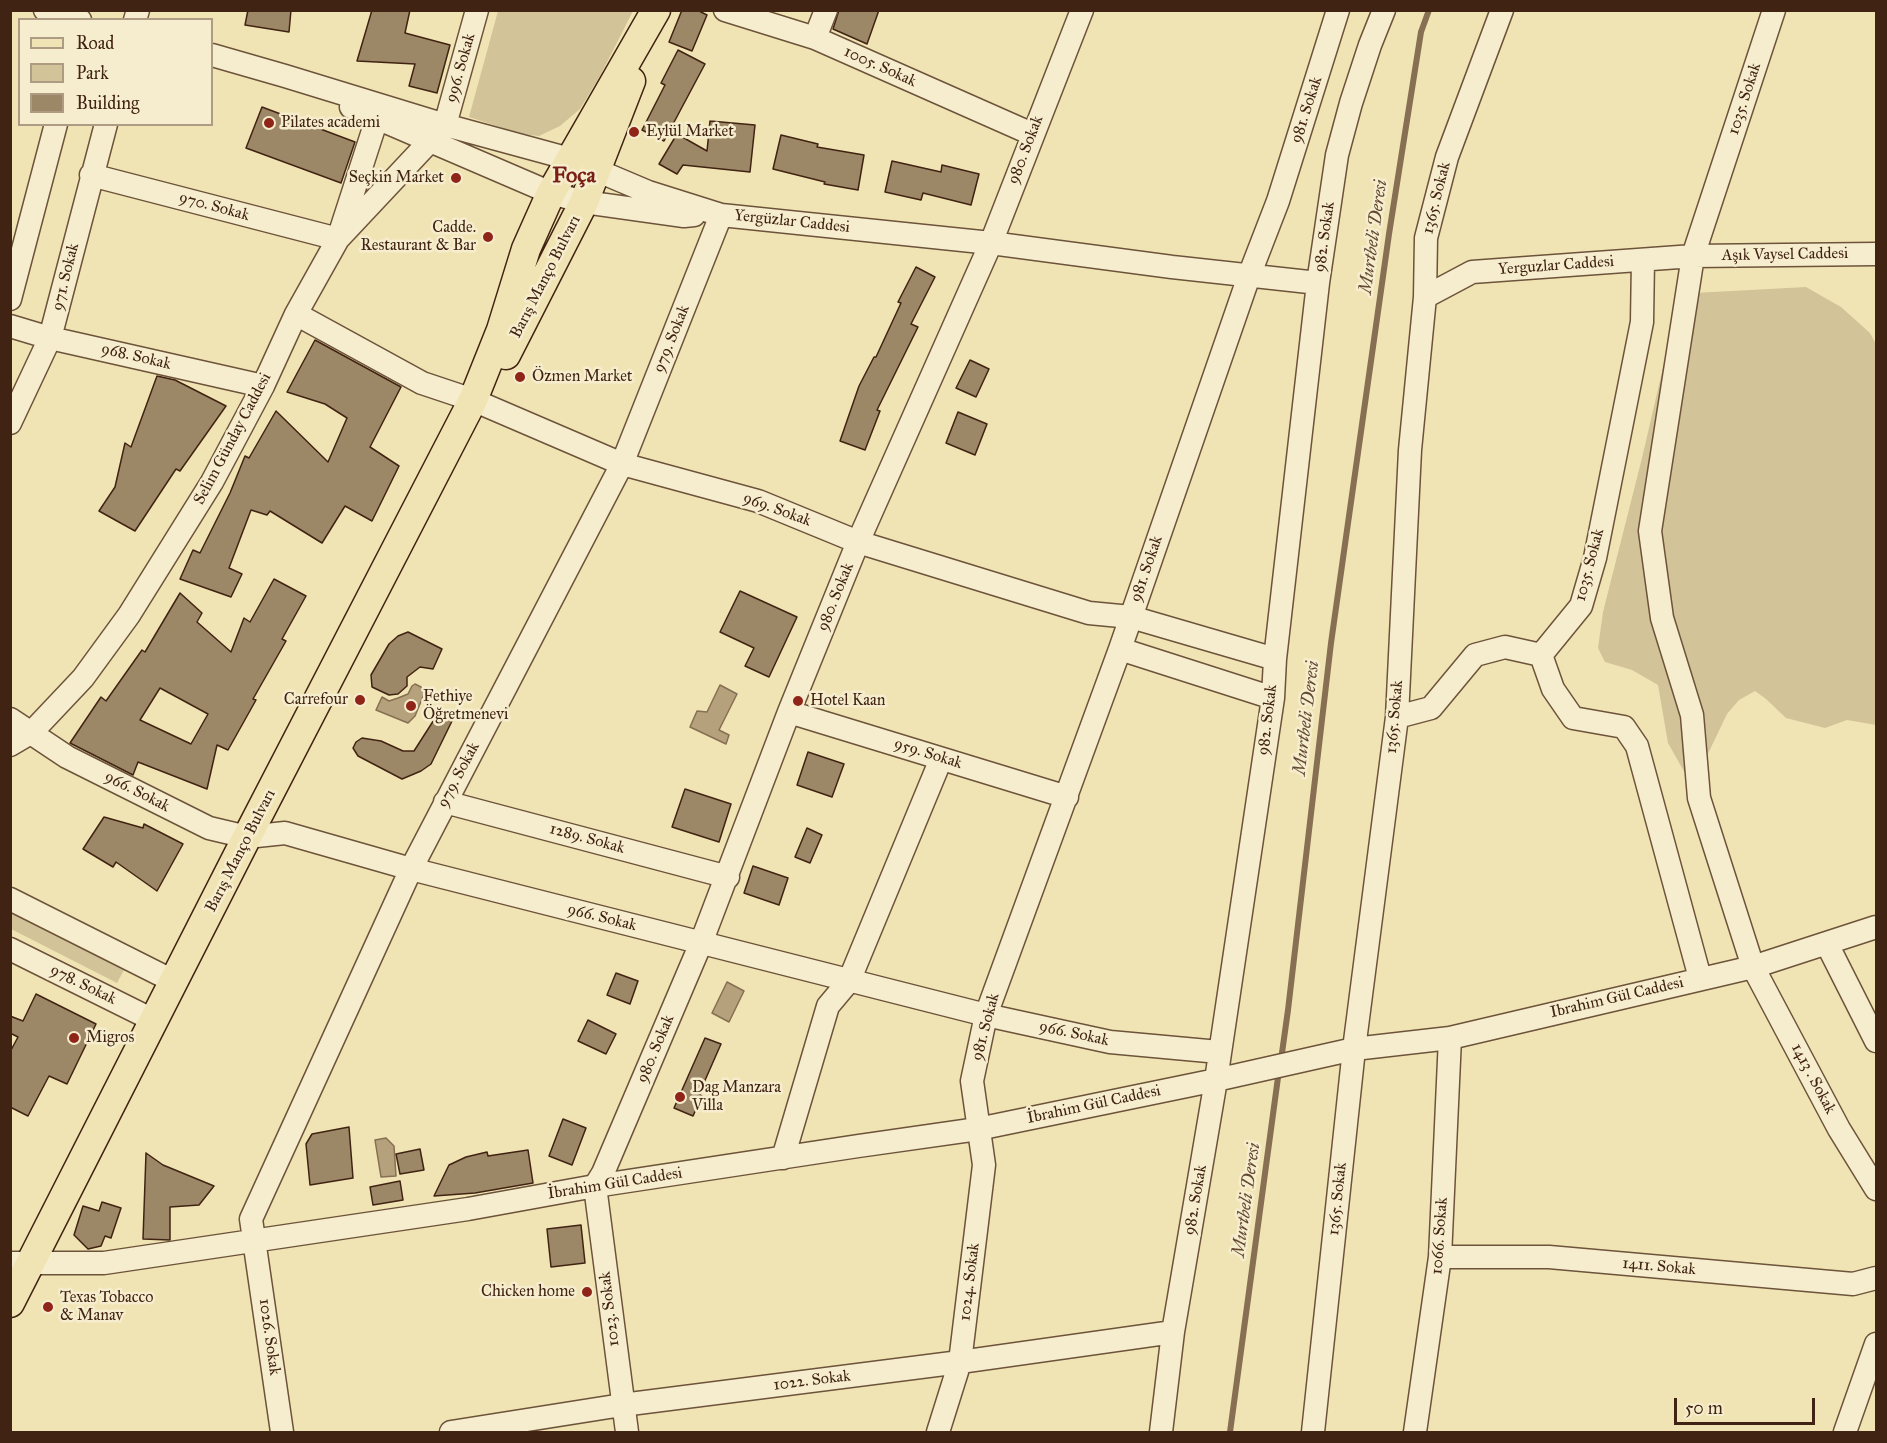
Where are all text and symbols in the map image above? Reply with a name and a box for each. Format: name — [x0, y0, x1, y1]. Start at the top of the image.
legend — [18, 18, 213, 126]
street label: 996. Sokak — [442, 31, 480, 105]
text: Road — [76, 32, 114, 54]
street label: 1005. Sokak — [841, 42, 919, 92]
street label: 1035. Sokak — [1724, 61, 1766, 137]
text: Park — [76, 62, 109, 84]
street label: 981. Sokak — [1287, 74, 1327, 146]
text: Building — [76, 92, 139, 114]
place label: Pilates academi — [281, 113, 380, 133]
street label: 980. Sokak — [1004, 113, 1048, 187]
marker: Pilates academi — [262, 116, 276, 130]
place label: Eylül Market — [646, 122, 734, 142]
marker: Eylül Market — [627, 125, 641, 139]
street label: 1365. Sokak — [1419, 160, 1455, 236]
district label: Foça — [552, 164, 596, 190]
place label: Seçkin Market — [349, 168, 444, 188]
marker: Seçkin Market — [449, 171, 463, 185]
water label: Murtbeli Deresi — [1355, 179, 1393, 295]
street label: 970. Sokak — [177, 188, 251, 226]
street label: 982. Sokak — [1311, 201, 1339, 273]
street label: Yergüzlar Caddesi — [733, 206, 851, 238]
street label: Barış Manço Bulvarı — [507, 212, 585, 342]
place label: Cadde. Restaurant & Bar — [361, 218, 476, 256]
marker: Cadde. Restaurant & Bar — [481, 230, 495, 244]
street label: 971. Sokak — [48, 241, 84, 313]
street label: Aşık Vaysel Caddesi — [1721, 244, 1849, 266]
street label: Yerguzlar Caddesi — [1497, 252, 1615, 280]
street label: 979. Sokak — [650, 302, 694, 376]
street label: 968. Sokak — [99, 340, 173, 374]
place label: Özmen Market — [532, 367, 632, 387]
street label: Selim Günday Caddesi — [190, 370, 276, 508]
marker: Özmen Market — [513, 370, 527, 384]
street label: 969. Sokak — [740, 489, 814, 531]
street label: 1035. Sokak — [1571, 526, 1609, 604]
street label: 981. Sokak — [1127, 533, 1167, 605]
street label: 980. Sokak — [814, 560, 858, 634]
water label: Murtbeli Deresi — [1289, 660, 1325, 776]
street label: 1365. Sokak — [1382, 679, 1408, 755]
street label: 982. Sokak — [1254, 684, 1282, 756]
place label: Fethiye Öğretmenevi — [423, 687, 508, 725]
place label: Carrefour — [284, 690, 348, 710]
place label: Hotel Kaan — [810, 691, 885, 711]
marker: Carrefour — [353, 693, 367, 707]
marker: Hotel Kaan — [791, 694, 805, 708]
marker: Fethiye Öğretmenevi — [404, 699, 418, 713]
street label: 959. Sokak — [892, 735, 964, 773]
street label: 979. Sokak — [434, 739, 484, 811]
street label: 966. Sokak — [101, 767, 173, 817]
street label: Barış Manço Bulvarı — [202, 786, 280, 916]
street label: 1289. Sokak — [547, 820, 627, 858]
street label: 966. Sokak — [565, 900, 639, 936]
street label: 978. Sokak — [47, 961, 119, 1009]
street label: Ibrahim Gül Caddesi — [1549, 973, 1685, 1023]
street label: 981. Sokak — [968, 991, 1004, 1063]
street label: 980. Sokak — [633, 1012, 679, 1086]
street label: 966. Sokak — [1037, 1017, 1111, 1051]
place label: Migros — [86, 1028, 134, 1048]
marker: Migros — [67, 1031, 81, 1045]
street label: 1413 . Sokak — [1786, 1040, 1840, 1118]
place label: Dag Manzara Villa — [692, 1078, 781, 1116]
street label: İbrahim Gül Caddesi — [1025, 1081, 1163, 1129]
marker: Dag Manzara Villa — [673, 1090, 687, 1104]
water label: Murtbeli Deresi — [1228, 1142, 1266, 1258]
street label: 1365. Sokak — [1325, 1161, 1351, 1237]
street label: 982. Sokak — [1180, 1163, 1212, 1237]
street label: İbrahim Gül Caddesi — [546, 1164, 684, 1204]
street label: 1066. Sokak — [1428, 1197, 1452, 1275]
street label: 1024. Sokak — [956, 1242, 984, 1322]
street label: 1411. Sokak — [1622, 1254, 1696, 1280]
street label: 1023. Sokak — [596, 1270, 624, 1348]
place label: Chicken home — [481, 1282, 575, 1302]
marker: Chicken home — [580, 1285, 594, 1299]
place label: Texas Tobacco & Manav — [60, 1288, 153, 1326]
street label: 1026. Sokak — [254, 1297, 284, 1377]
marker: Texas Tobacco & Manav — [41, 1300, 55, 1314]
street label: 1022. Sokak — [772, 1367, 852, 1395]
scale bar — [1677, 1386, 1818, 1424]
text: 50 m — [1685, 1397, 1723, 1419]

